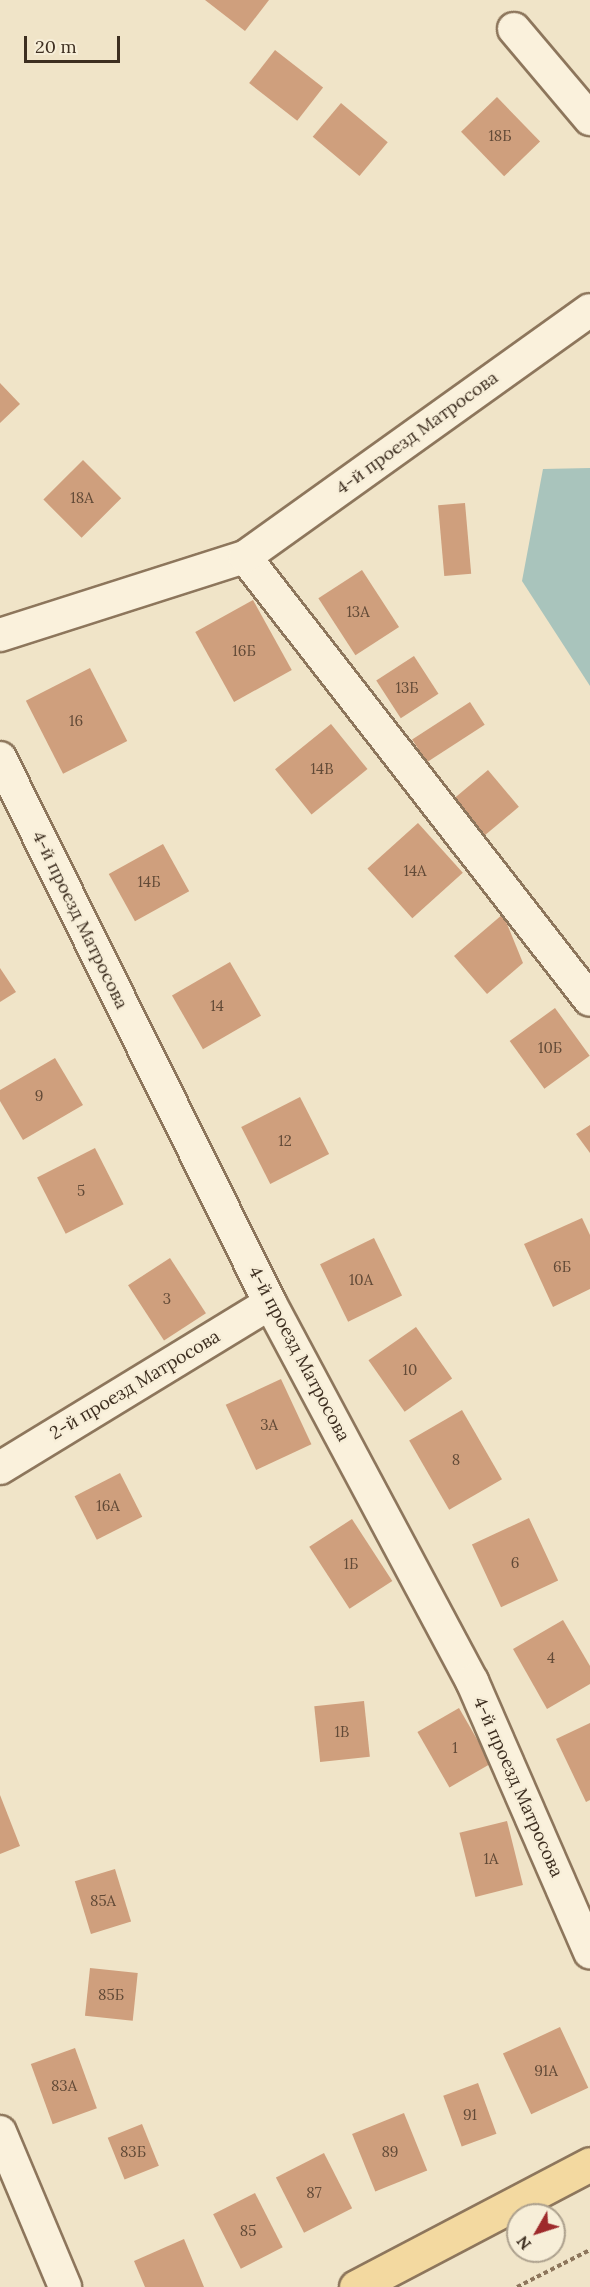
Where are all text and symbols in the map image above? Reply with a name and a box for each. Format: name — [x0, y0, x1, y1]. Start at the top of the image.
scale bar — [27, 24, 123, 62]
text: 20 m — [35, 35, 77, 58]
house number: 18Б — [488, 127, 512, 145]
street label: 4-й проезд Матросова — [332, 367, 502, 499]
house number: 18А — [70, 489, 94, 507]
house number: 13А — [346, 603, 370, 621]
house number: 16Б — [232, 642, 256, 660]
house number: 13Б — [395, 679, 419, 697]
house number: 16 — [69, 712, 83, 730]
house number: 14В — [311, 760, 333, 778]
street label: 4-й проезд Матросова — [28, 828, 132, 1012]
house number: 14А — [404, 862, 426, 880]
house number: 14Б — [138, 873, 160, 891]
house number: 14 — [210, 997, 224, 1015]
house number: 10Б — [538, 1039, 562, 1057]
house number: 9 — [35, 1087, 43, 1105]
house number: 12 — [278, 1132, 292, 1150]
house number: 5 — [77, 1182, 85, 1200]
house number: 6Б — [553, 1258, 571, 1276]
street label: 4-й проезд Матросова — [244, 1263, 354, 1445]
house number: 10А — [349, 1271, 373, 1289]
house number: 3 — [163, 1290, 171, 1308]
street label: 2-й проезд Матросова — [46, 1326, 224, 1444]
house number: 10 — [403, 1361, 417, 1379]
house number: 3А — [260, 1416, 278, 1434]
house number: 8 — [452, 1451, 460, 1469]
house number: 16А — [96, 1497, 120, 1515]
house number: 6 — [511, 1554, 519, 1572]
house number: 1Б — [344, 1555, 358, 1573]
house number: 4 — [547, 1649, 555, 1667]
street label: 4-й проезд Матросова — [468, 1694, 568, 1880]
house number: 1В — [335, 1723, 349, 1741]
house number: 1 — [452, 1739, 458, 1757]
house number: 1А — [483, 1850, 499, 1868]
house number: 85А — [90, 1892, 116, 1910]
house number: 85Б — [98, 1986, 124, 2004]
house number: 91А — [534, 2062, 558, 2080]
house number: 83А — [51, 2077, 77, 2095]
house number: 91 — [463, 2106, 477, 2124]
house number: 83Б — [120, 2143, 146, 2161]
house number: 89 — [382, 2143, 398, 2161]
house number: 87 — [306, 2184, 322, 2202]
north arrow — [506, 2203, 566, 2263]
house number: 85 — [240, 2222, 256, 2240]
text: N — [512, 2232, 535, 2254]

